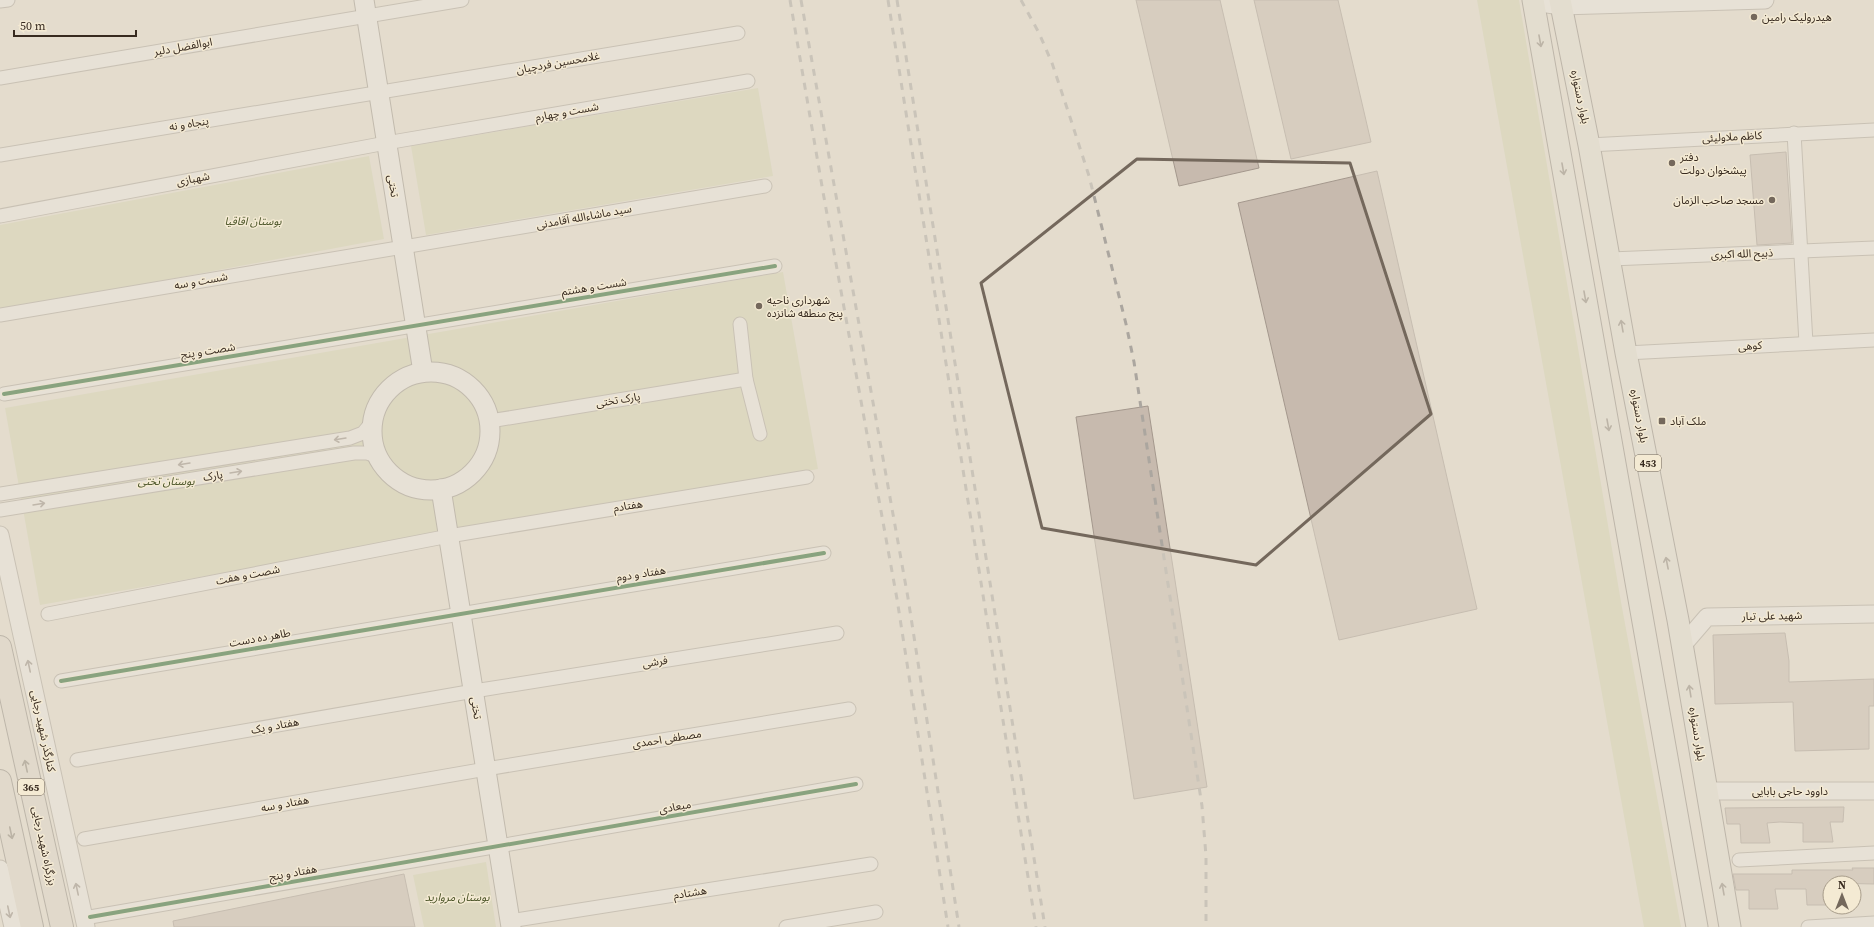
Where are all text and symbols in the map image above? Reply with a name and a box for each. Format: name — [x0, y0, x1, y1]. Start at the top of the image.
place label: هیدرولیک رامین — [1762, 10, 1832, 25]
scale bar — [14, 12, 136, 38]
marker: هیدرولیک رامین — [1749, 12, 1759, 22]
text: 50 m — [20, 18, 46, 34]
street label: ابوالفضل دلیر — [152, 34, 214, 60]
one-way arrow — [1536, 34, 1544, 47]
street label: غلامحسین فردچیان — [515, 48, 601, 78]
street label: بلوار دستواره — [1567, 69, 1593, 125]
street label: شست و چهارم — [534, 99, 600, 125]
street label: پنجاه و نه — [168, 113, 210, 135]
street label: کاظم ملاولیئی — [1702, 128, 1763, 147]
place label: دفتر پیشخوان دولت — [1679, 150, 1747, 178]
marker: دفتر پیشخوان دولت — [1667, 158, 1677, 168]
one-way arrow — [1559, 162, 1567, 175]
street label: شهبازی — [175, 168, 211, 190]
street label: تختی — [384, 174, 402, 198]
place label: مسجد صاحب الزمان — [1673, 193, 1764, 208]
marker: مسجد صاحب الزمان — [1767, 195, 1777, 205]
street label: سید ماشاءالله آقامدنی — [535, 201, 633, 233]
park label: بوستان اقاقیا — [224, 214, 283, 229]
street label: ذبیح الله اکبری — [1711, 245, 1773, 263]
street label: شست و سه — [173, 269, 229, 293]
street label: شست و هشتم — [560, 274, 628, 301]
one-way arrow — [1581, 290, 1589, 303]
place label: شهرداری ناحیه پنج منطقه شانزده — [767, 293, 843, 321]
marker: شهرداری ناحیه پنج منطقه شانزده — [754, 301, 764, 311]
one-way arrow — [1618, 320, 1626, 333]
street label: کوهی — [1738, 338, 1763, 354]
street label: شصت و پنج — [179, 339, 237, 363]
street label: بلوار دستواره — [1626, 388, 1652, 444]
street label: پارک تختی — [595, 389, 641, 411]
place label: ملک آباد — [1670, 414, 1707, 429]
marker: ملک آباد — [1657, 416, 1667, 426]
one-way arrow — [1604, 418, 1612, 431]
one-way arrow — [334, 435, 347, 443]
road number: 453 — [1635, 455, 1661, 471]
one-way arrow — [178, 460, 191, 468]
street label: پارک — [202, 467, 224, 485]
one-way arrow — [229, 468, 242, 476]
park label: بوستان تختی — [138, 474, 195, 489]
street label: هفتادم — [612, 496, 644, 516]
one-way arrow — [32, 500, 45, 508]
one-way arrow — [1663, 557, 1671, 570]
street label: شصت و هفت — [215, 561, 282, 589]
street label: هفتاد و دوم — [615, 563, 667, 585]
street label: شهید علی تبار — [1741, 608, 1803, 624]
street label: طاهر ده دست — [228, 625, 292, 651]
street label: فرشی — [641, 653, 669, 671]
one-way arrow — [25, 660, 33, 673]
one-way arrow — [1686, 685, 1694, 698]
street label: کنارگذر شهید رجایی — [27, 689, 59, 774]
street label: تختی — [467, 696, 485, 720]
street label: بلوار دستواره — [1685, 706, 1709, 762]
street label: هفتاد و یک — [250, 714, 300, 738]
street label: مصطفی احمدی — [631, 726, 703, 752]
one-way arrow — [22, 760, 30, 773]
road number: 365 — [18, 779, 44, 795]
street label: داوود حاجی بابایی — [1752, 784, 1828, 799]
street label: هفتاد و سه — [260, 792, 310, 816]
street label: میعادی — [658, 797, 692, 817]
street label: بزرگراه شهید رجایی — [28, 805, 60, 887]
one-way arrow — [8, 826, 16, 839]
street label: هفتاد و پنج — [268, 861, 318, 885]
north arrow — [1822, 875, 1862, 915]
text: N — [1838, 878, 1846, 893]
one-way arrow — [1719, 882, 1727, 895]
one-way arrow — [73, 883, 81, 896]
street label: هشتادم — [672, 883, 708, 903]
park label: بوستان مروارید — [425, 890, 490, 905]
one-way arrow — [6, 905, 14, 918]

